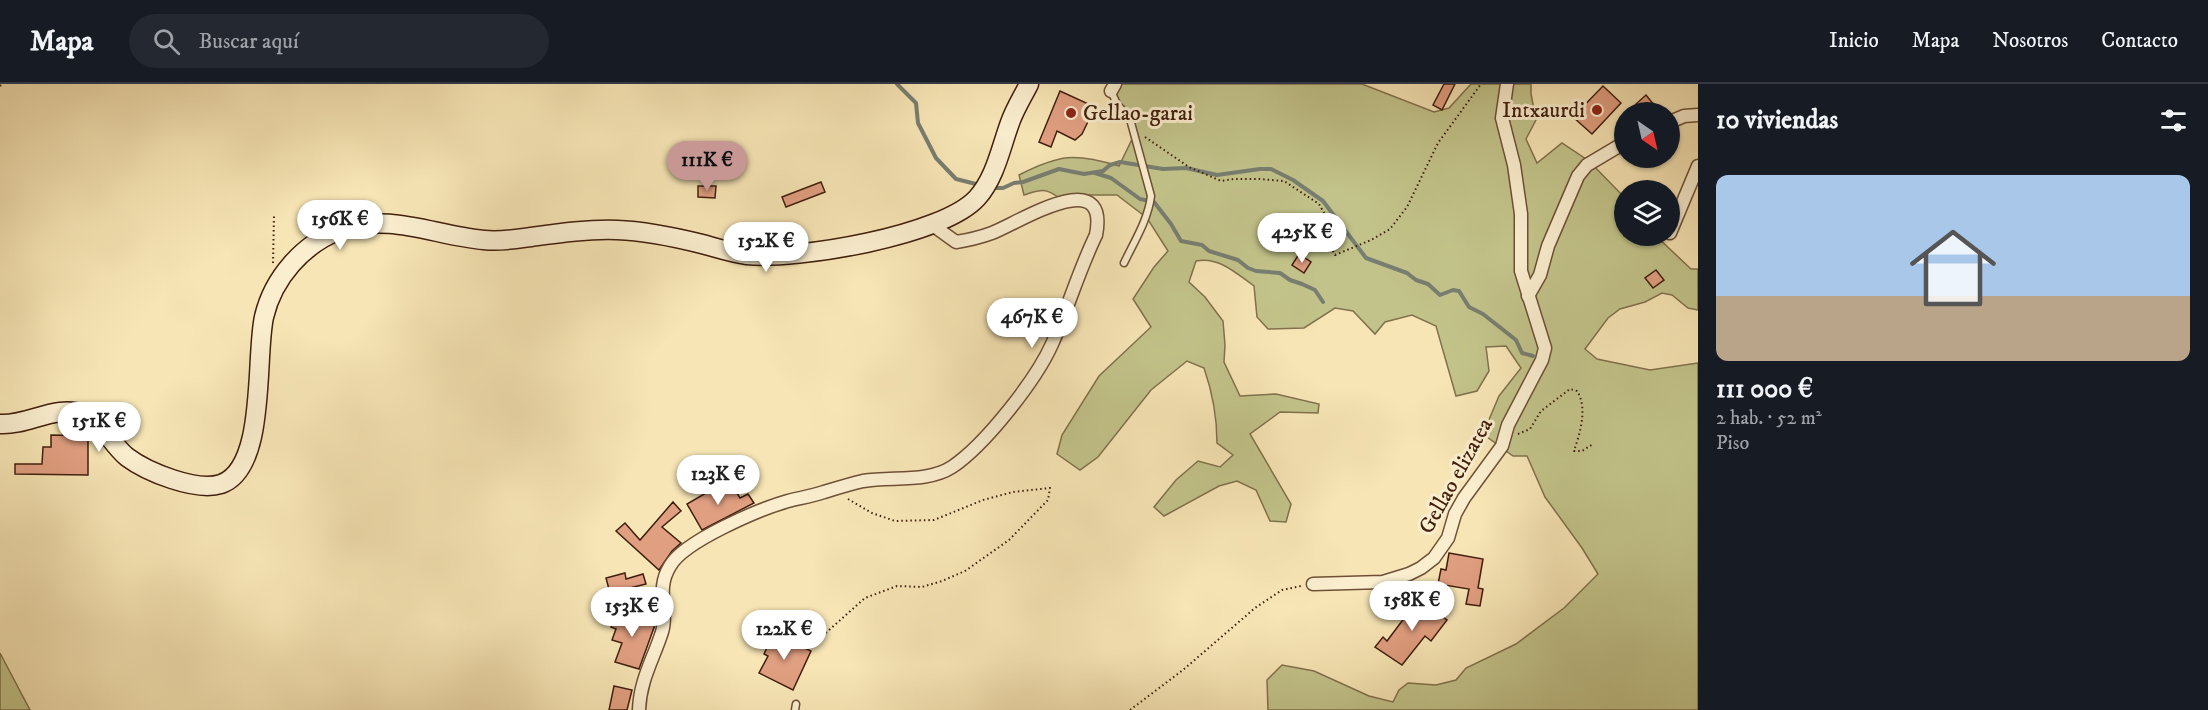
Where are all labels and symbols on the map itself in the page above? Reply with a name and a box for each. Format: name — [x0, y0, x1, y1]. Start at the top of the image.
place label: Intxaurdi — [1502, 97, 1585, 124]
place label: Gellao-garai — [1083, 100, 1193, 127]
north arrow — [1614, 102, 1680, 168]
marker: Intxaurdi — [1590, 103, 1604, 117]
marker: Gellao-garai — [1064, 106, 1078, 120]
pin: 111K € — [658, 141, 756, 192]
pin: 156K € — [291, 200, 389, 251]
pin: 425K € — [1253, 213, 1351, 264]
pin: 152K € — [717, 222, 815, 273]
pin: 467K € — [983, 298, 1081, 349]
pin: 151K € — [50, 402, 148, 453]
street label: Gellao elizatea — [1413, 413, 1499, 539]
pin: 123K € — [669, 455, 767, 506]
pin: 158K € — [1363, 581, 1461, 632]
pin: 153K € — [583, 587, 681, 638]
pin: 122K € — [735, 610, 833, 661]

